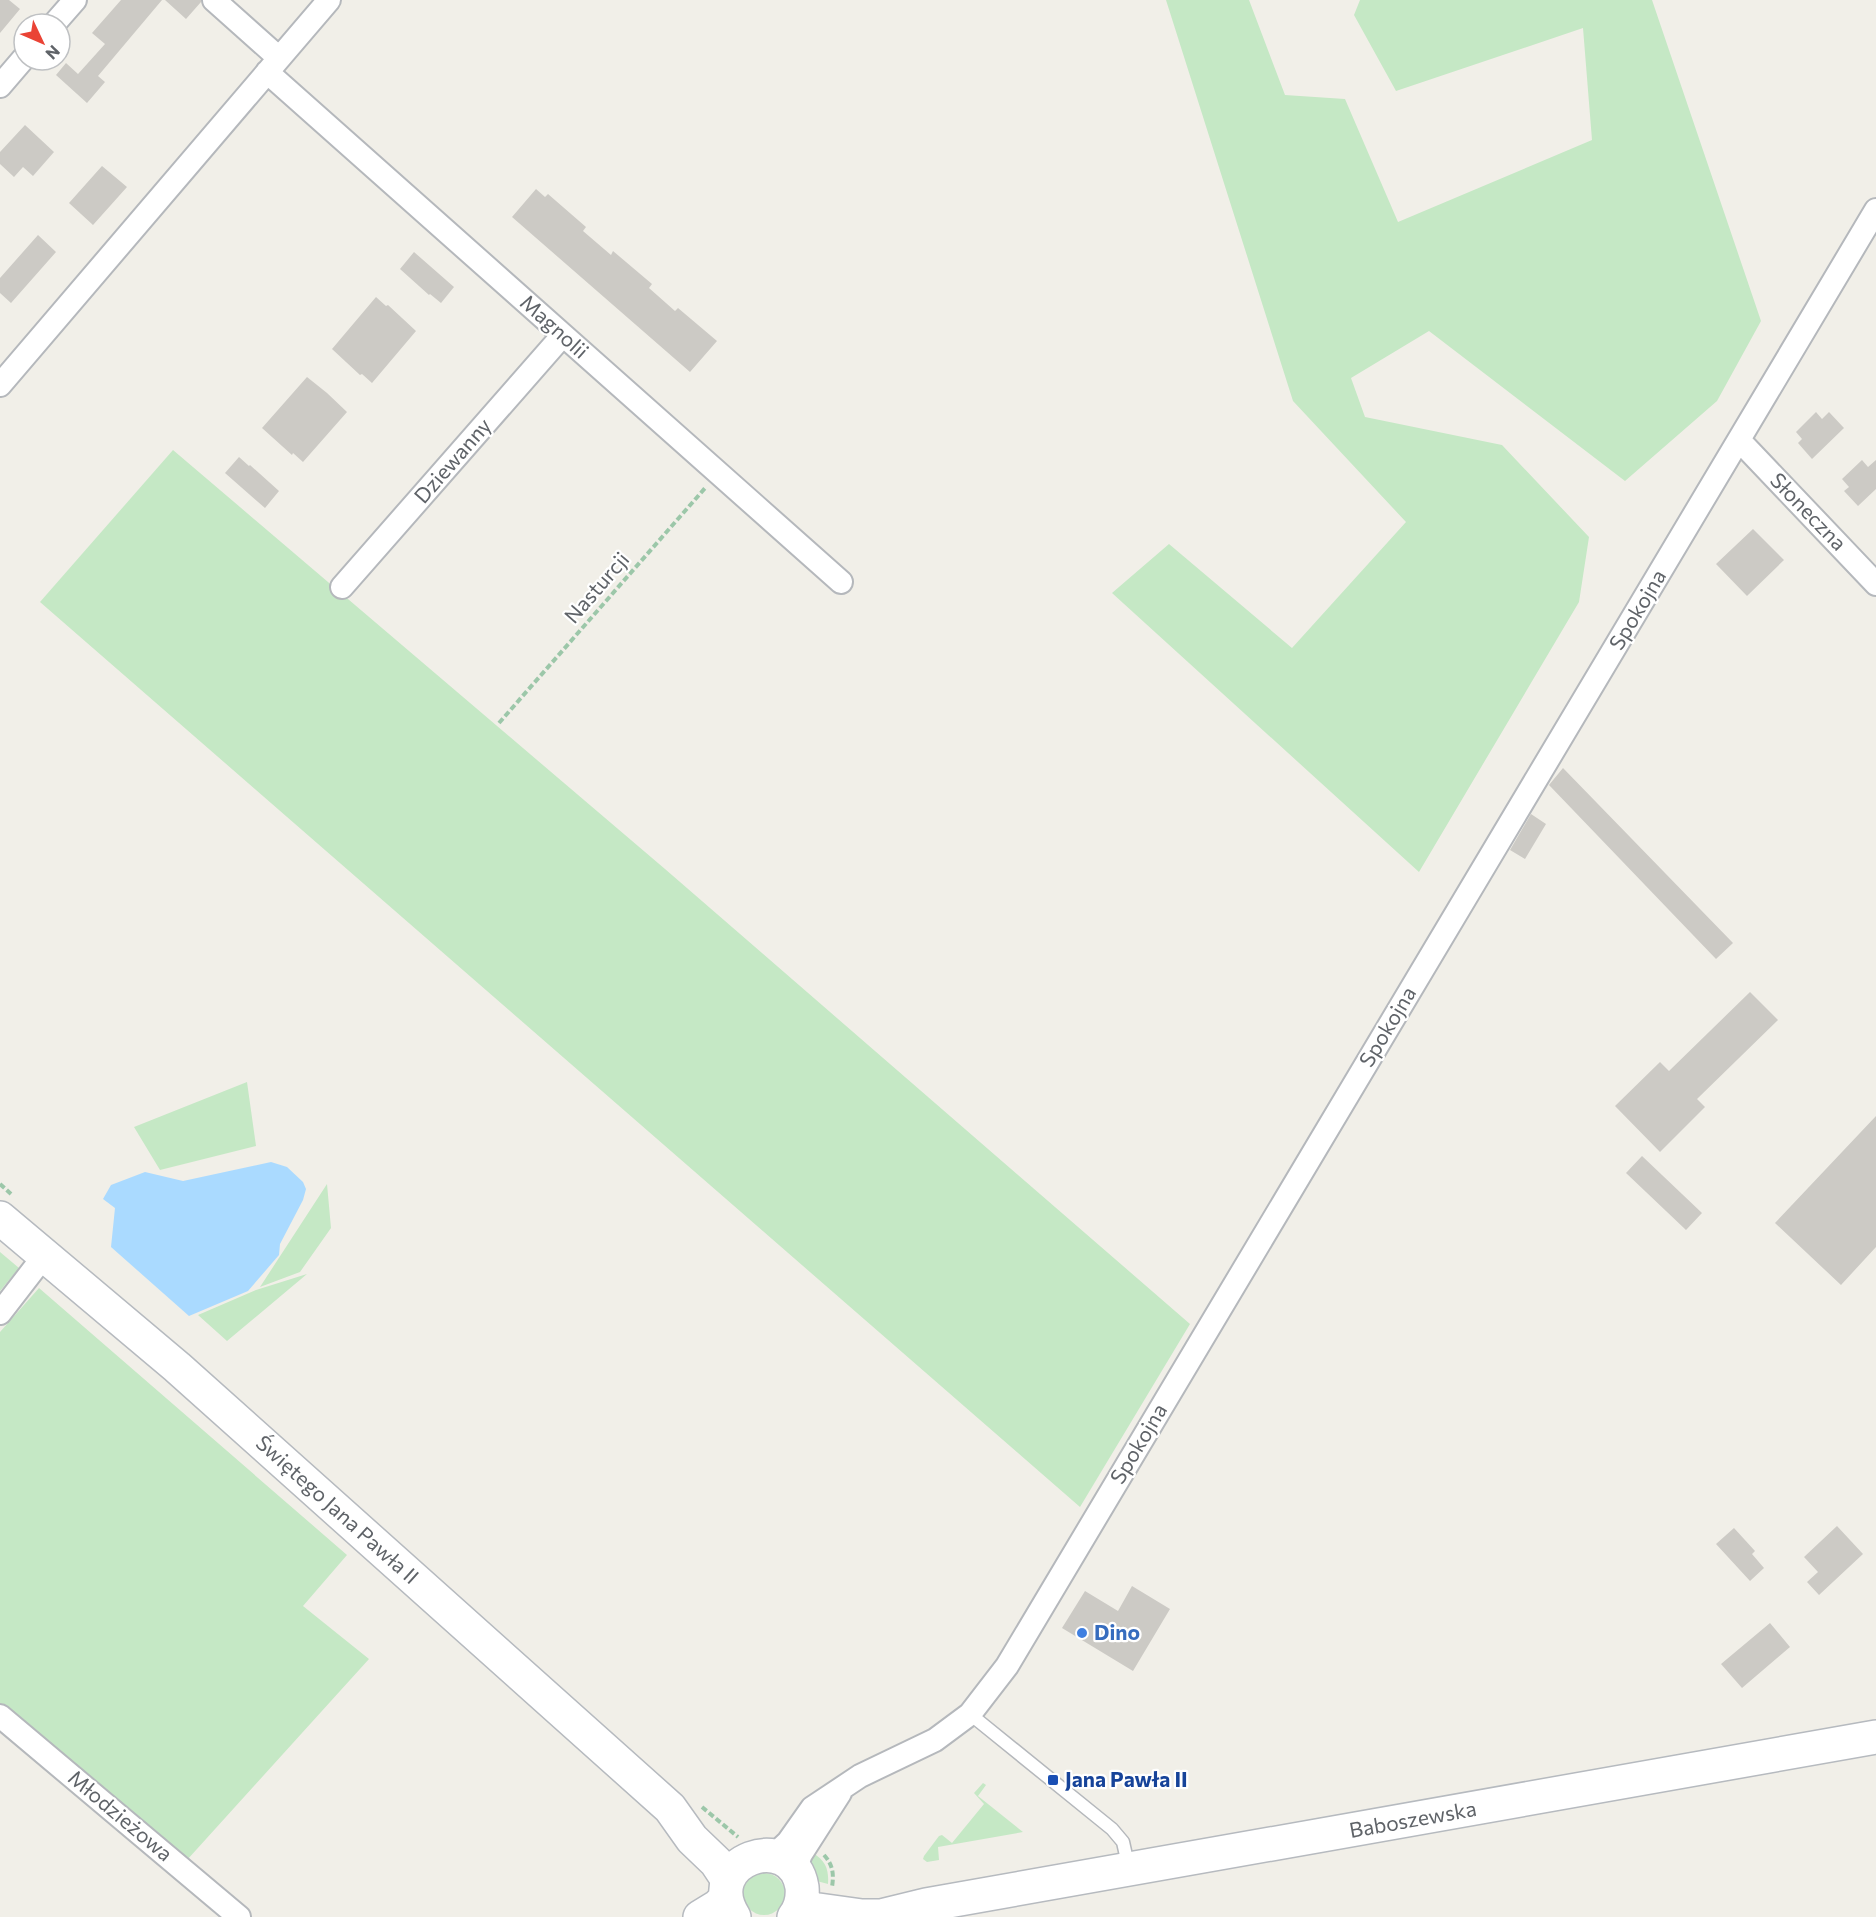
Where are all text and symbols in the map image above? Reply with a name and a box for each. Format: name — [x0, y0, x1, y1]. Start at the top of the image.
north arrow — [12, 12, 72, 72]
text: N — [42, 42, 64, 64]
street label: Magnolii — [516, 289, 594, 363]
street label: Dziewanny — [408, 412, 496, 508]
street label: Słoneczna — [1766, 467, 1852, 555]
street label: Nasturcji — [558, 546, 633, 628]
street label: Spokojna — [1603, 565, 1670, 654]
street label: Spokojna — [1353, 982, 1420, 1071]
street label: Spokojna — [1104, 1399, 1171, 1488]
street label: Świętego Jana Pawła II — [252, 1429, 424, 1588]
place label: Dino — [1094, 1619, 1140, 1644]
marker: Dino — [1075, 1626, 1089, 1640]
street label: Młodzieżowa — [64, 1764, 178, 1866]
place label: Jana Pawła II — [1065, 1766, 1188, 1791]
marker: Jana Pawła II — [1046, 1773, 1060, 1787]
street label: Baboszewska — [1347, 1795, 1478, 1842]

